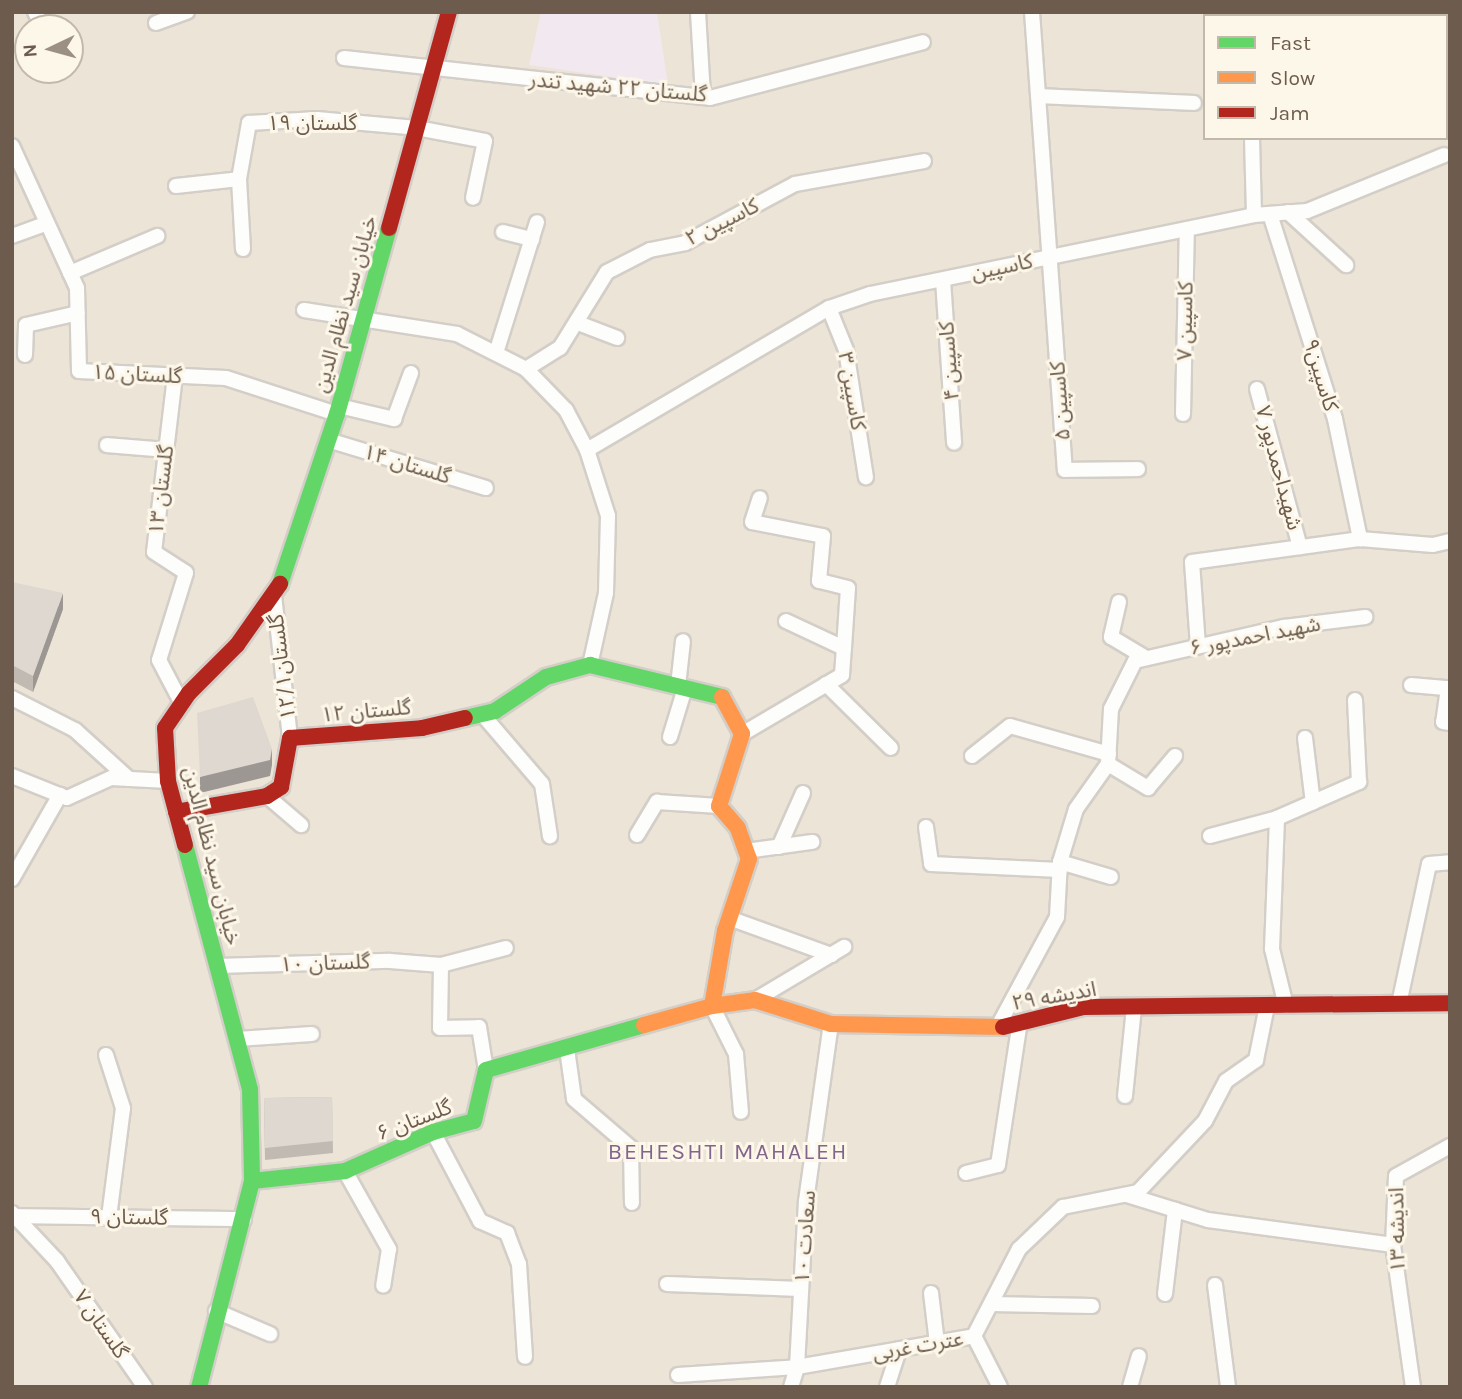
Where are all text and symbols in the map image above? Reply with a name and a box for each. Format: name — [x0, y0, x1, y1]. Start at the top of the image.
north arrow — [14, 14, 84, 84]
legend — [1203, 14, 1448, 140]
text: Fast — [1270, 31, 1311, 55]
text: N — [19, 43, 42, 58]
text: Slow — [1270, 66, 1315, 90]
street label: گلستان ۲۲ شهید تندر — [528, 67, 708, 107]
text: Jam — [1270, 101, 1310, 125]
street label: گلستان ۱۹ — [267, 110, 357, 136]
street label: کاسپین ۲ — [681, 193, 763, 251]
street label: خیابان سید نظام الدین — [308, 213, 382, 395]
street label: کاسپین — [969, 248, 1035, 286]
street label: کاسپین ۷ — [1172, 281, 1198, 361]
street label: کاسپین ۴ — [934, 321, 964, 401]
street label: کاسپین۹ — [1298, 336, 1344, 414]
street label: کاسپین ۳ — [833, 350, 871, 432]
street label: گلستان ۱۵ — [91, 359, 183, 389]
street label: کاسپین ۵ — [1045, 361, 1075, 441]
street label: شهیداحمدپور ۷ — [1250, 403, 1308, 533]
street label: گلستان ۱۴ — [360, 439, 454, 489]
street label: گلستان ۱۳ — [143, 444, 179, 536]
street label: شهید احمدپور ۶ — [1187, 611, 1323, 661]
street label: گلستان۱۲/۱ — [263, 613, 301, 721]
street label: گلستان ۱۲ — [320, 695, 412, 727]
street label: خیابان سید نظام الدین — [178, 764, 246, 948]
street label: گلستان ۱۰ — [280, 949, 370, 977]
street label: اندیشه ۲۹ — [1010, 976, 1098, 1016]
street label: گلستان ۶ — [373, 1094, 455, 1146]
district label: BEHESHTI MAHALEH — [610, 1138, 846, 1166]
street label: اندیشه ۱۳ — [1384, 1187, 1410, 1273]
street label: سعادت ۱۰ — [789, 1190, 821, 1284]
street label: گلستان ۹ — [90, 1204, 168, 1230]
street label: گلستان ۷ — [68, 1285, 134, 1363]
street label: عترت غربی — [871, 1326, 965, 1366]

